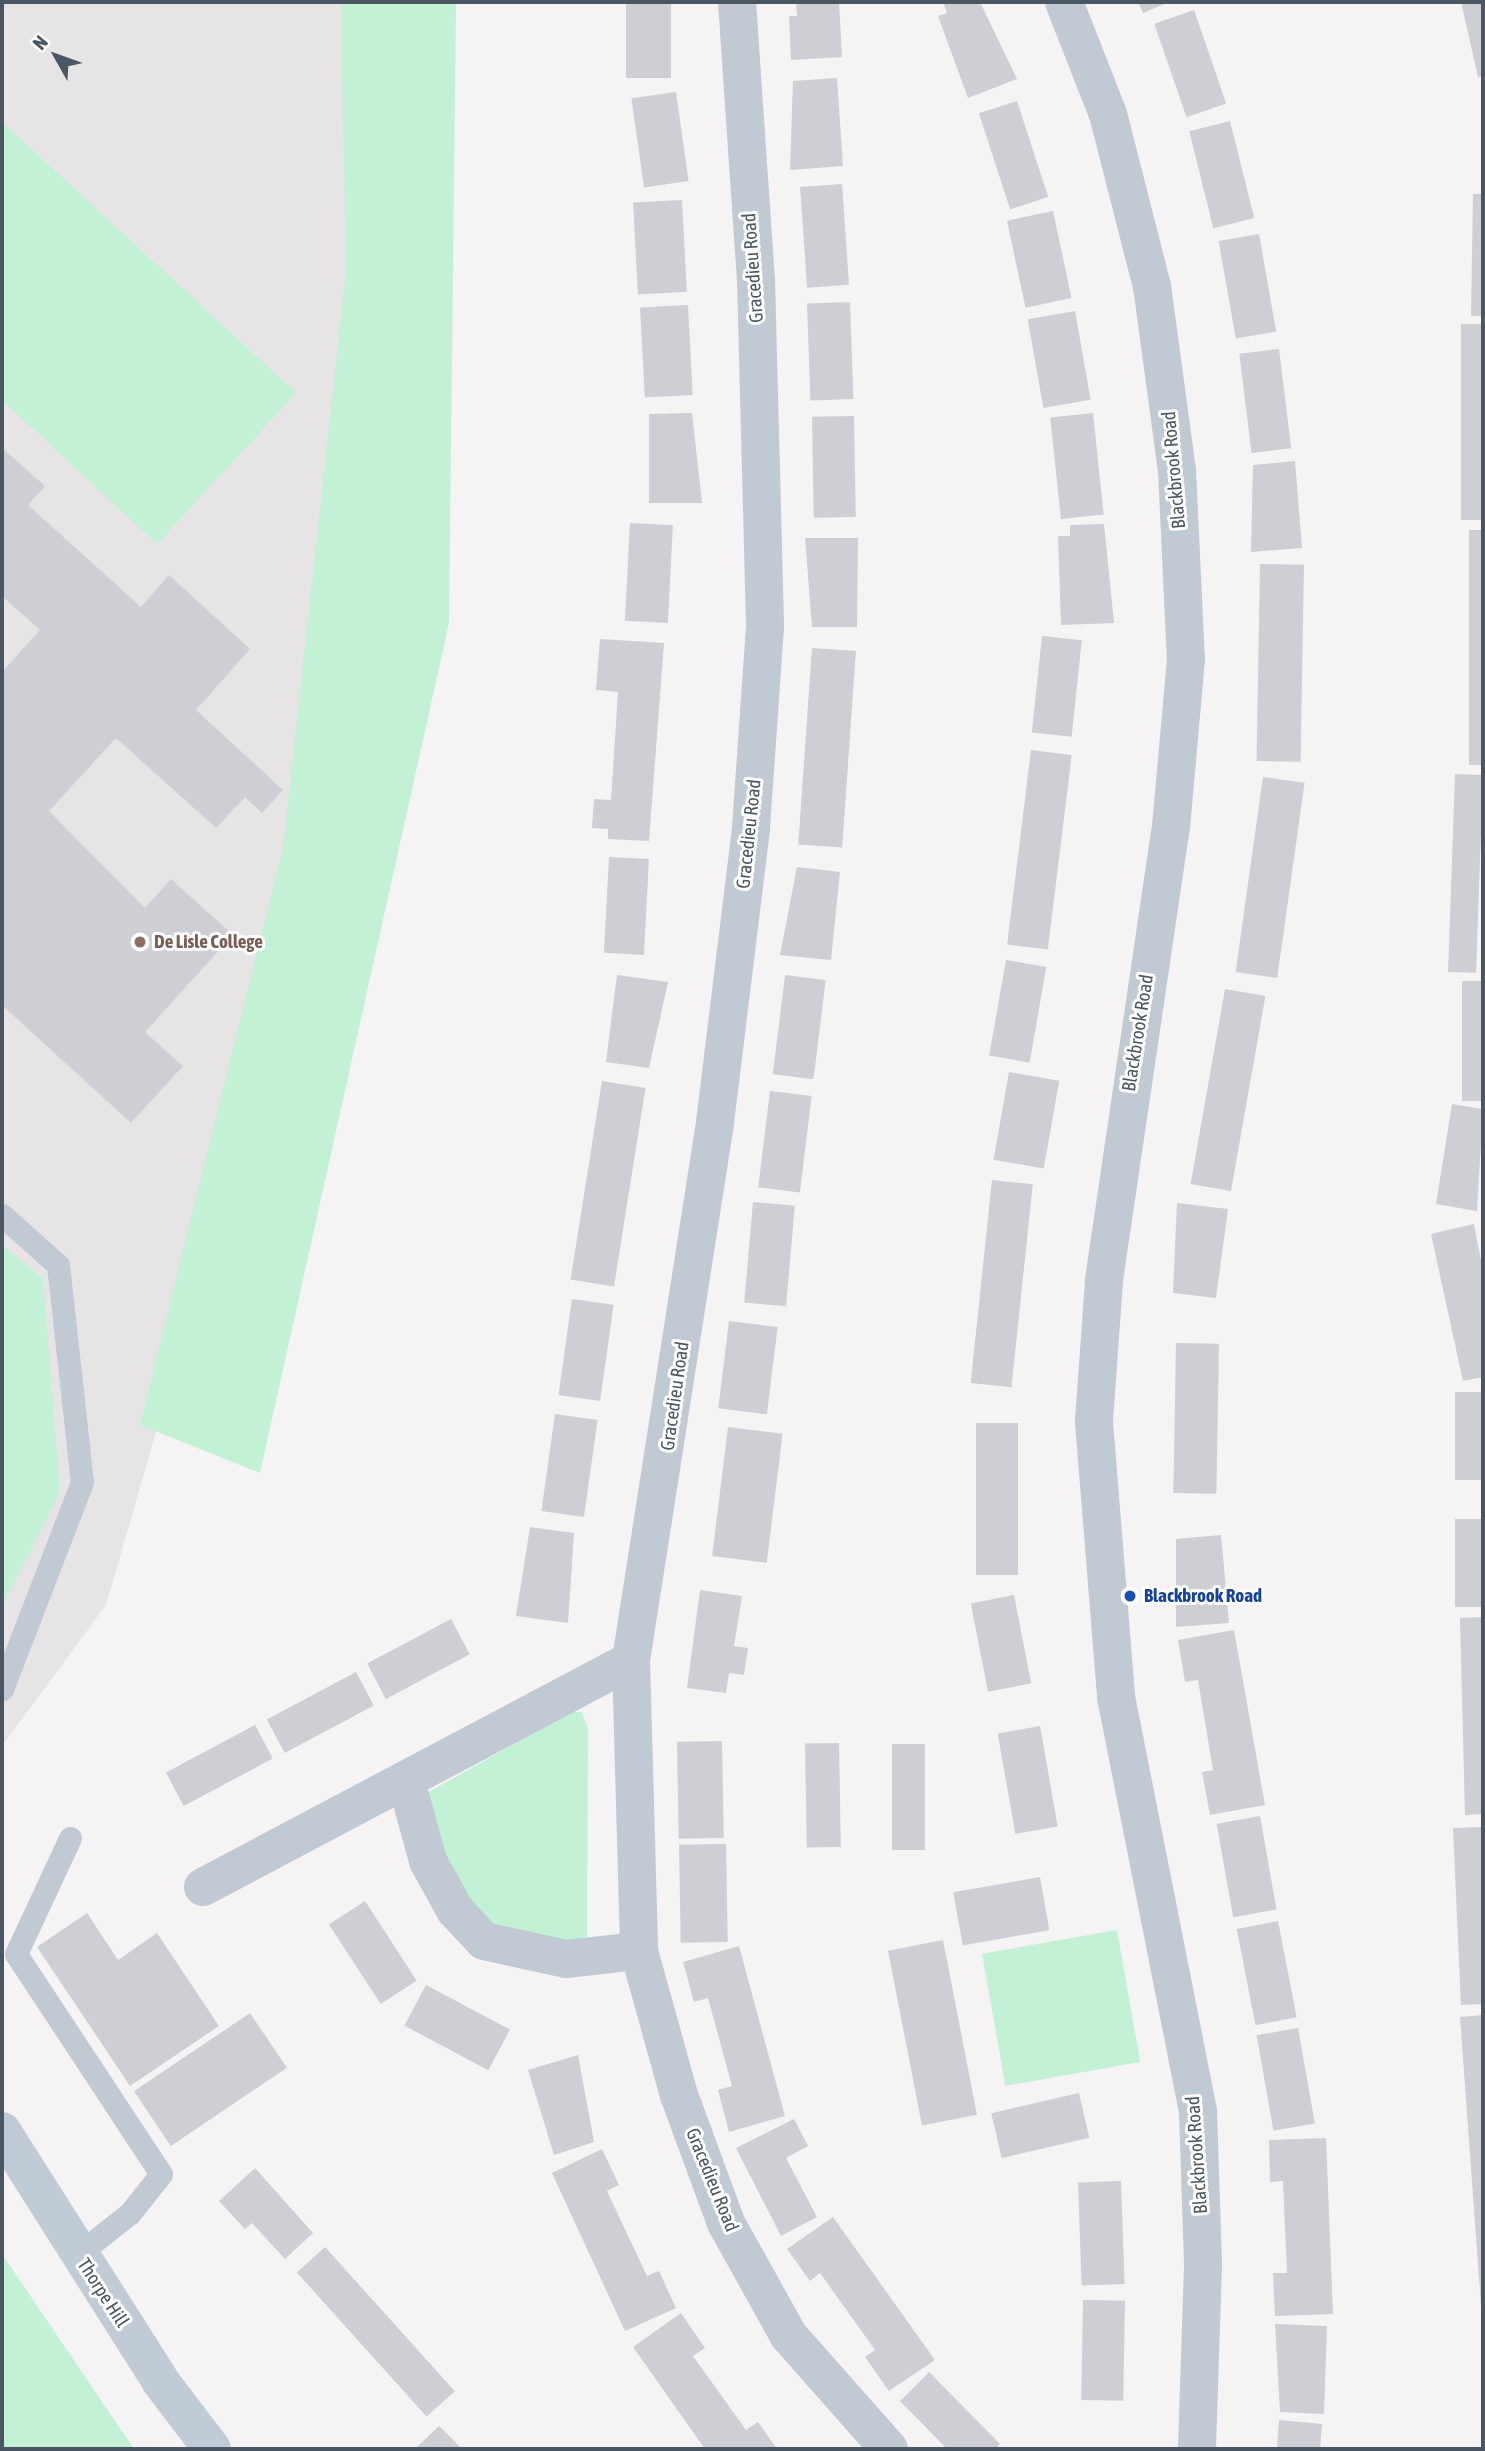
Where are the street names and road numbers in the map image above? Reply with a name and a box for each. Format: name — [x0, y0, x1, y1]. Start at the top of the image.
street label: Gracedieu Road — [738, 212, 768, 324]
street label: Blackbrook Road — [1158, 410, 1190, 530]
street label: Gracedieu Road — [732, 778, 766, 890]
street label: Blackbrook Road — [1118, 973, 1158, 1093]
street label: Gracedieu Road — [656, 1340, 694, 1452]
street label: Blackbrook Road — [1182, 2095, 1212, 2215]
street label: Gracedieu Road — [681, 2125, 743, 2235]
street label: Thorpe Hill — [72, 2254, 134, 2332]

